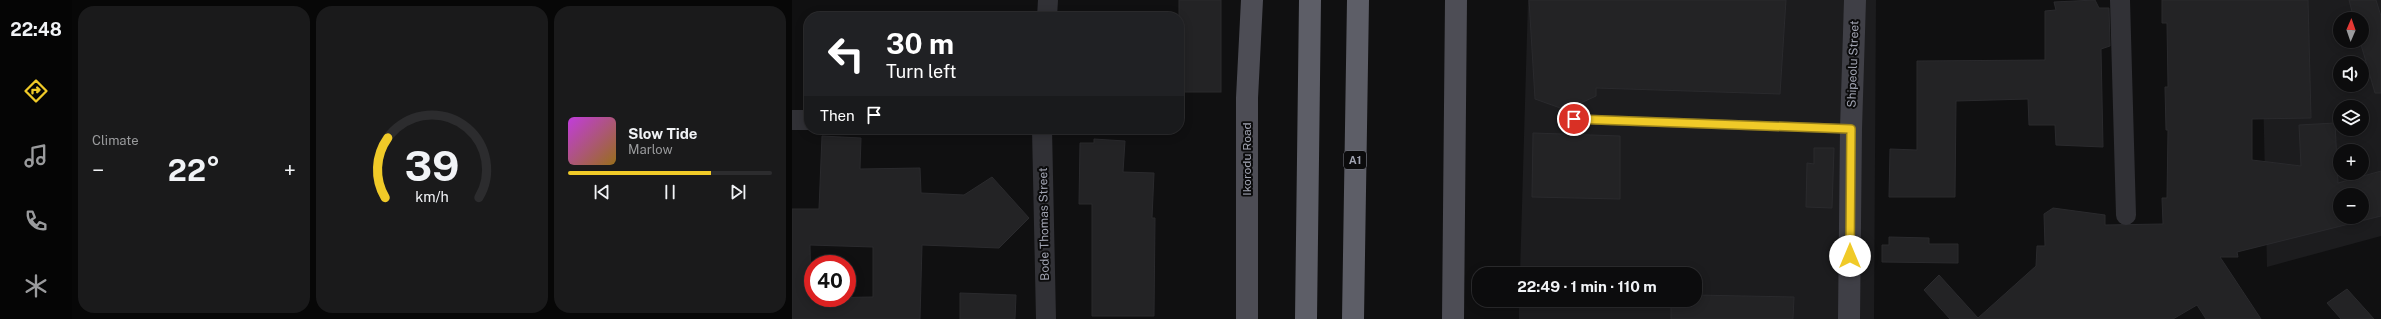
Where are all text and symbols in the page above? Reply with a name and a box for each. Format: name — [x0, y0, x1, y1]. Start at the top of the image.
north arrow — [2333, 12, 2369, 48]
map controls — [2333, 12, 2369, 224]
text: 22:48 — [10, 19, 62, 40]
street label: Shipeolu Street — [1844, 20, 1862, 108]
text: 30 m — [886, 27, 954, 60]
icon: left — [820, 28, 872, 80]
button: sound — [2333, 56, 2369, 92]
text: Turn left — [886, 61, 956, 82]
icon: directions — [22, 77, 50, 105]
button: layers — [2333, 100, 2369, 136]
pin — [1557, 102, 1591, 136]
icon: arrive — [863, 104, 885, 126]
text: Then — [820, 107, 855, 124]
icon: arrive — [1563, 108, 1585, 130]
street label: Ikorodu Road — [1240, 122, 1254, 196]
text: Slow Tide — [628, 125, 697, 142]
text: Climate — [92, 133, 139, 148]
text: 39 — [405, 140, 459, 189]
icon: music — [22, 142, 50, 170]
text: Marlow — [628, 142, 673, 157]
button: + — [2333, 144, 2369, 180]
road number: A1 — [1344, 151, 1366, 169]
text: 22° — [168, 152, 220, 188]
text: − — [92, 157, 104, 183]
text: + — [284, 157, 296, 183]
street label: Bode Thomas Street — [1036, 167, 1052, 281]
icon: previous — [591, 181, 613, 203]
icon: pause — [659, 181, 681, 203]
icon: next — [727, 181, 749, 203]
text: km/h — [415, 187, 449, 204]
button: − — [2333, 188, 2369, 224]
icon: phone — [22, 207, 50, 235]
position arrow — [1829, 235, 1871, 277]
speed limit sign: 40 — [804, 255, 856, 307]
icon: climate — [22, 272, 50, 300]
text: 22:49 · 1 min · 110 m — [1517, 278, 1657, 295]

